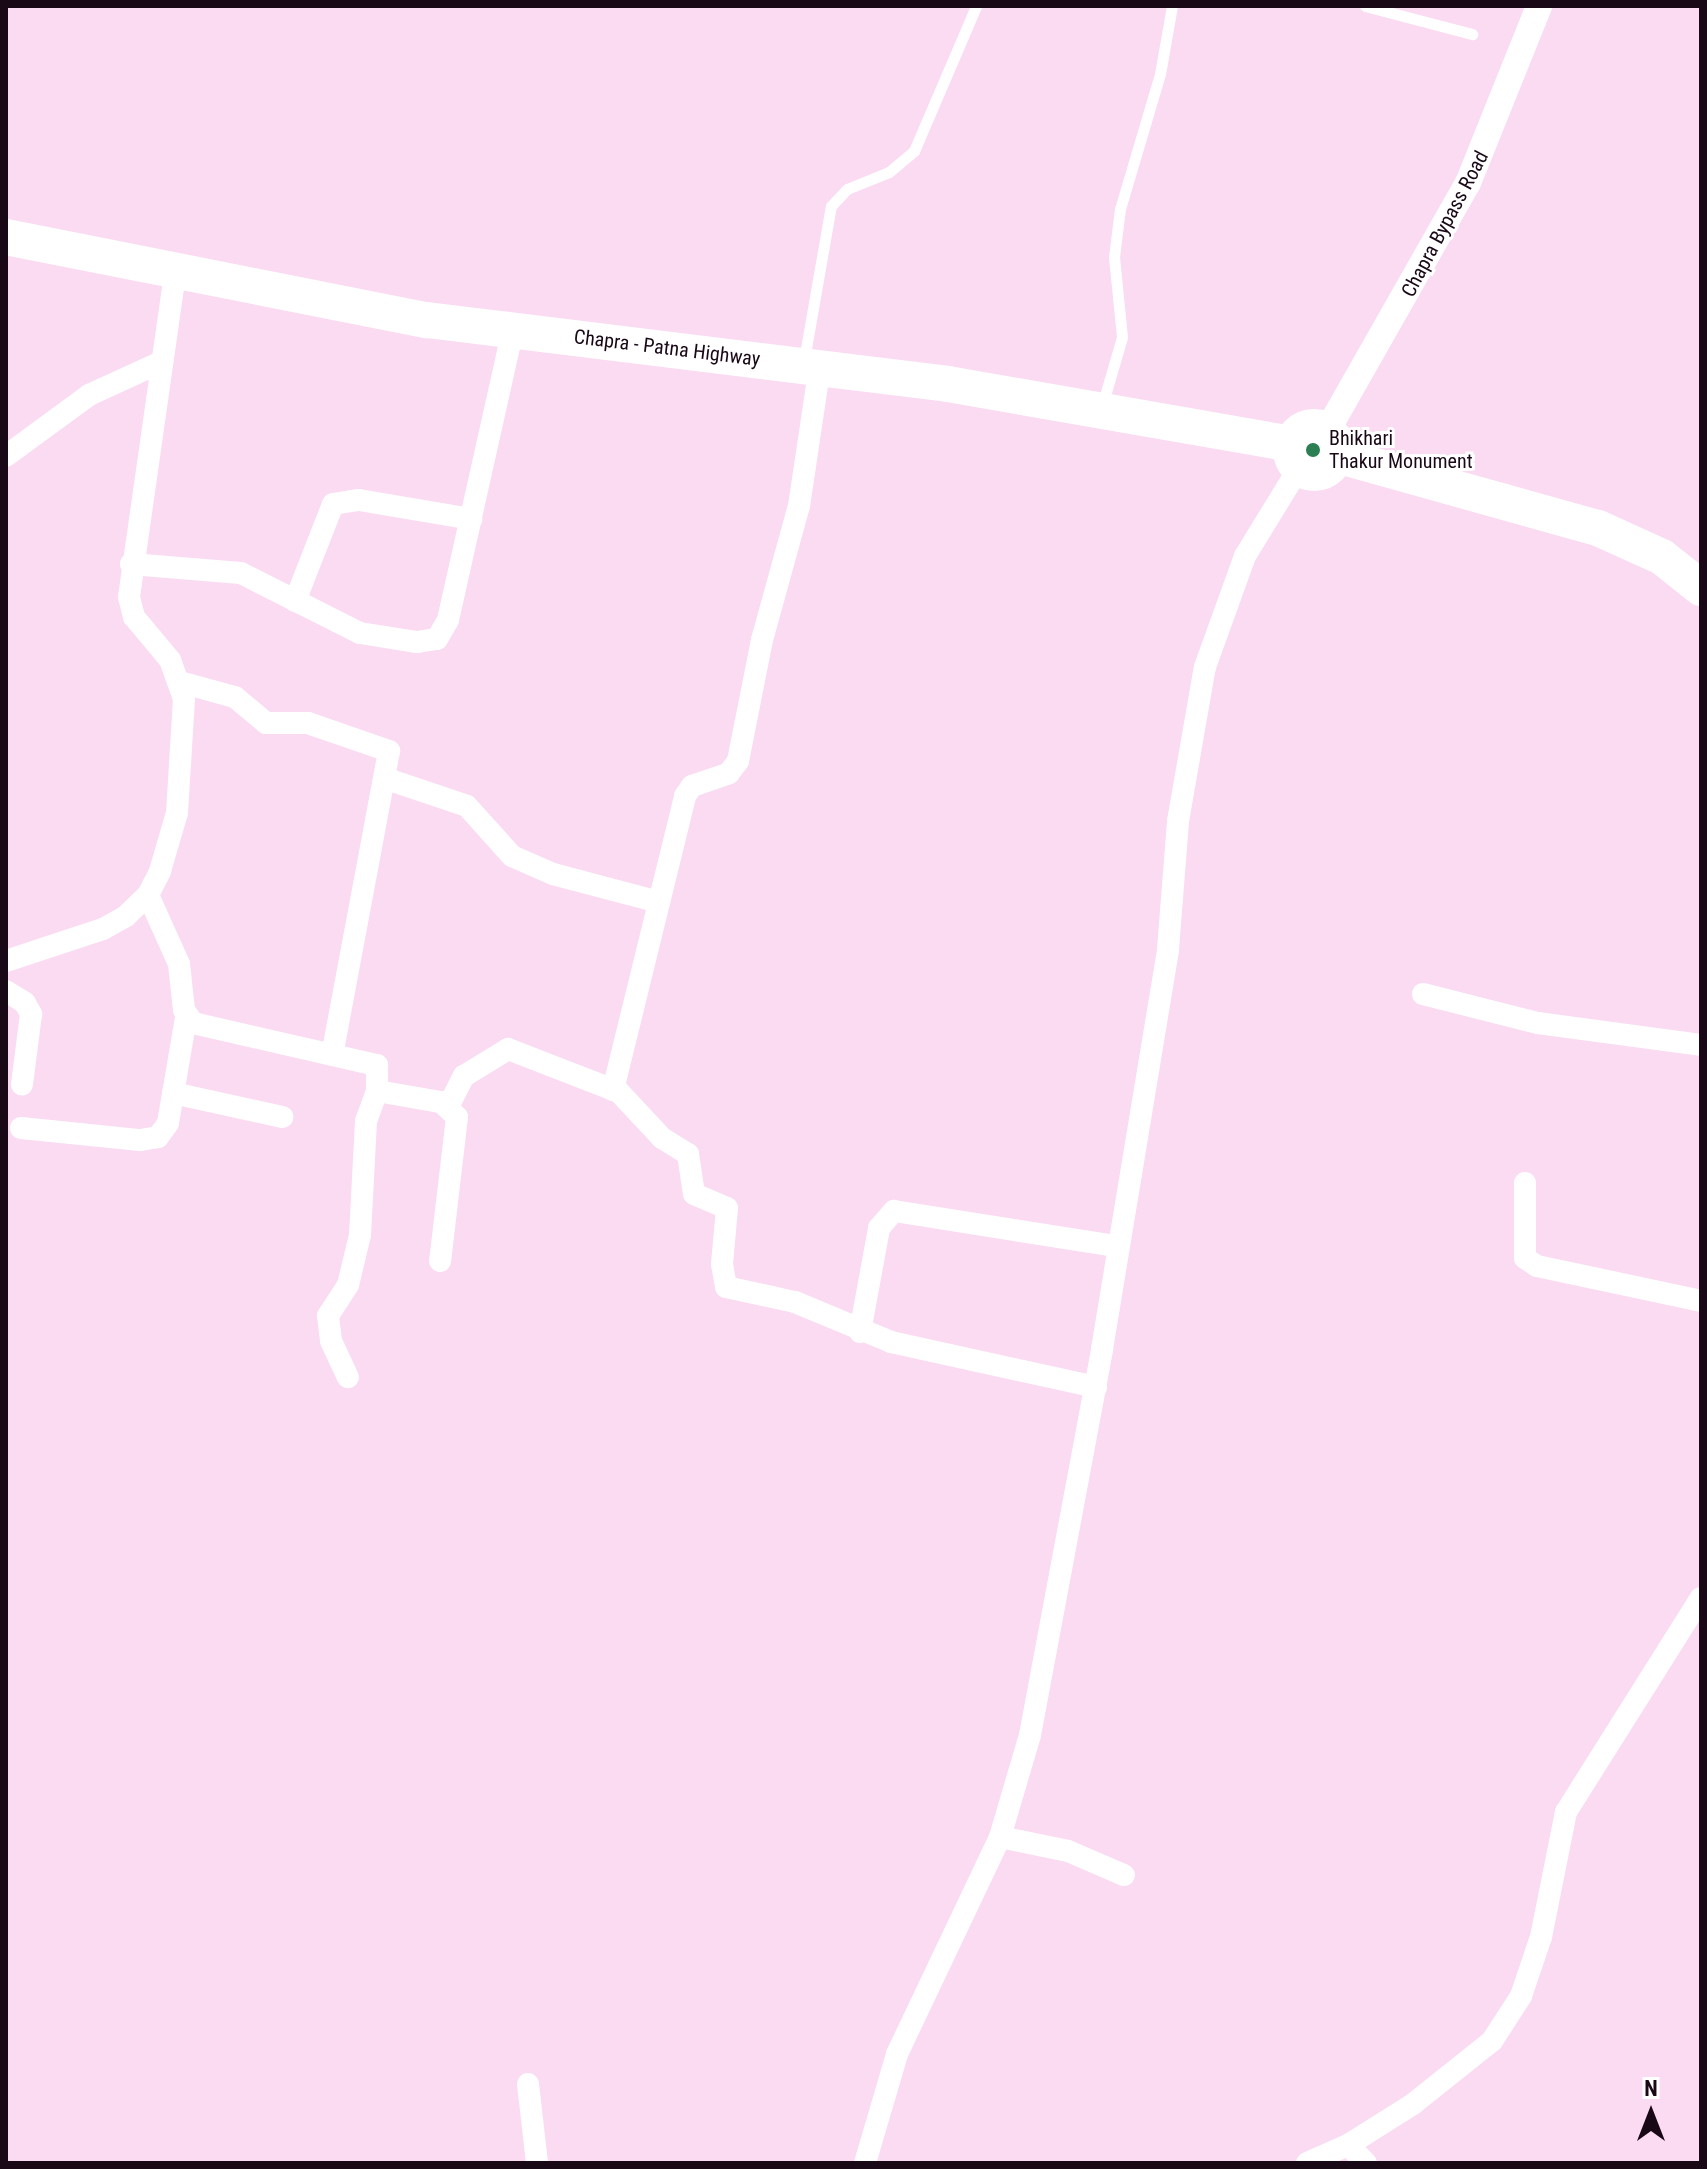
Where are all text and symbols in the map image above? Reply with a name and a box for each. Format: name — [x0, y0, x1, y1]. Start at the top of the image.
street label: Chapra Bypass Road — [1396, 147, 1494, 301]
street label: Chapra - Patna Highway — [573, 325, 761, 371]
place label: Bhikhari Thakur Monument — [1329, 426, 1473, 473]
marker: Bhikhari Thakur Monument — [1304, 441, 1322, 459]
north arrow — [1611, 2073, 1691, 2153]
text: N — [1644, 2076, 1658, 2101]

